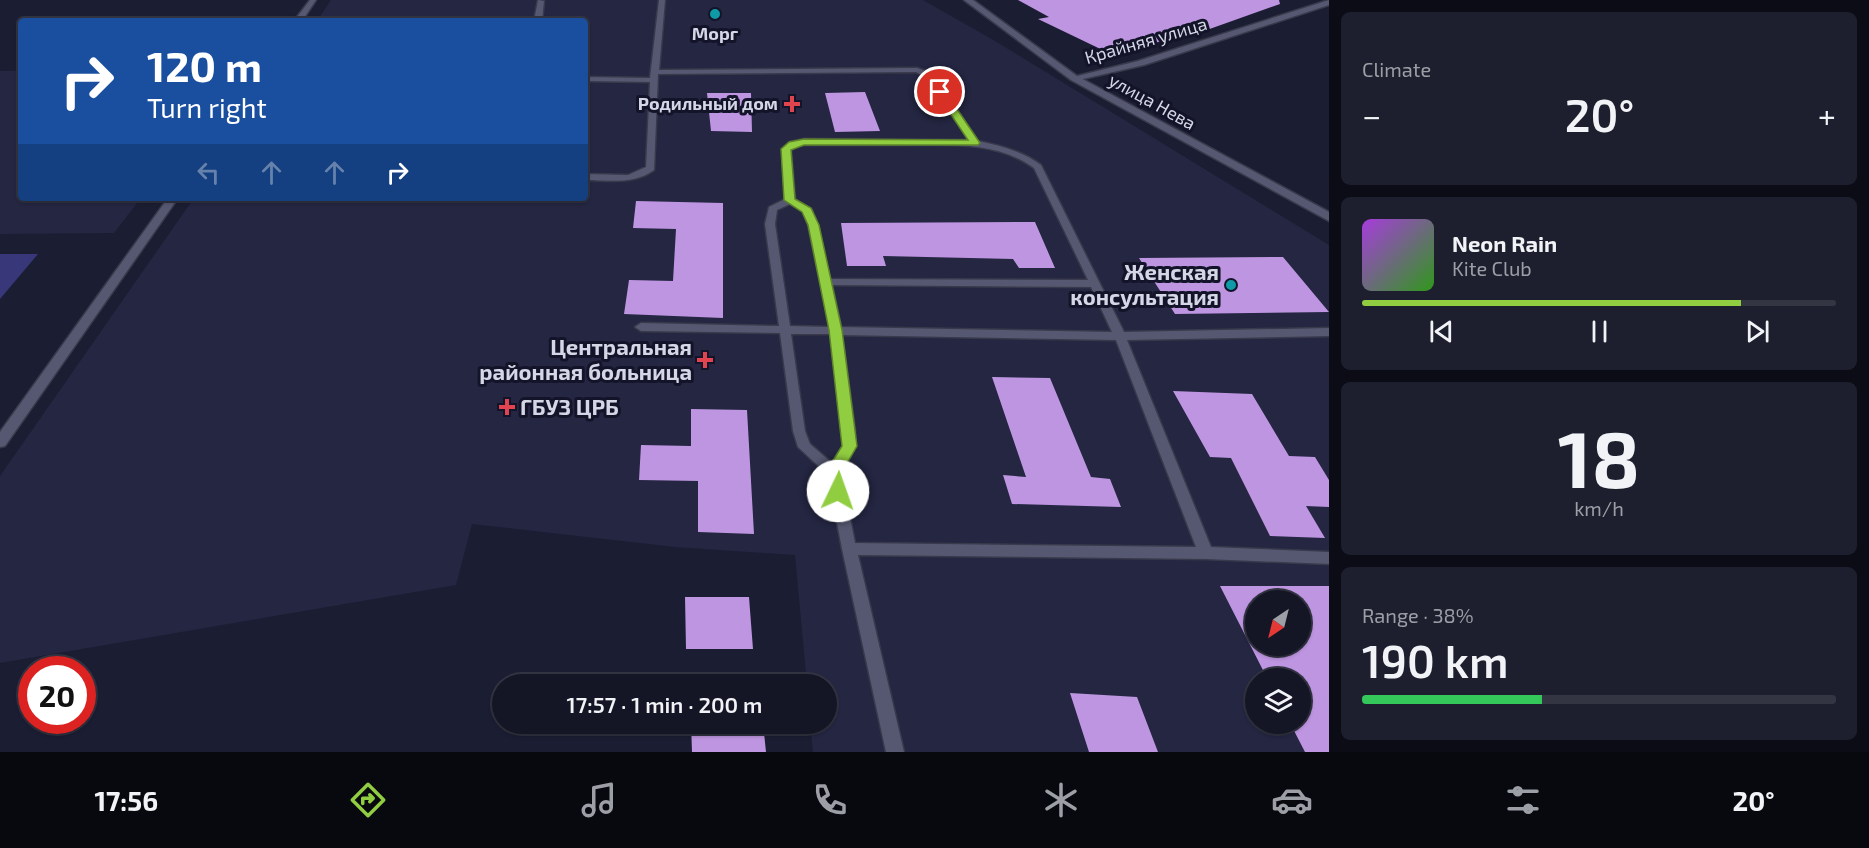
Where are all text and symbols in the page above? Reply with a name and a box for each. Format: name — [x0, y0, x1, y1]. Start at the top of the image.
marker: Морг — [708, 7, 722, 21]
street label: Крайняя улица — [1082, 12, 1209, 68]
place label: Морг — [692, 22, 739, 44]
text: 120 m — [147, 40, 262, 90]
icon: right — [48, 42, 126, 120]
text: Climate — [1362, 57, 1431, 81]
pin — [914, 66, 965, 117]
street label: улица Нева — [1105, 68, 1200, 134]
icon: arrive — [923, 75, 956, 108]
text: 20° — [1565, 87, 1634, 141]
text: Turn right — [147, 91, 267, 123]
place label: Родильный дом — [638, 92, 778, 114]
marker: Родильный дом — [783, 95, 801, 113]
text: − — [1362, 95, 1381, 135]
text: + — [1818, 95, 1836, 135]
icon: left — [192, 156, 225, 189]
icon: ahead — [255, 156, 288, 189]
icon: ahead — [318, 156, 351, 189]
icon: right — [381, 156, 414, 189]
text: Neon Rain — [1452, 230, 1557, 256]
text: Kite Club — [1452, 256, 1532, 280]
place label: Женская консультация — [1070, 258, 1219, 309]
marker: Женская консультация — [1224, 278, 1238, 292]
icon: previous — [1425, 315, 1458, 348]
icon: pause — [1583, 315, 1616, 348]
icon: next — [1741, 315, 1774, 348]
place label: Центральная районная больница — [479, 333, 692, 384]
marker: Центральная районная больница — [696, 351, 714, 369]
place label: ГБУЗ ЦРБ — [520, 393, 619, 419]
marker: ГБУЗ ЦРБ — [498, 398, 516, 416]
text: 18 — [1558, 410, 1640, 504]
position arrow — [806, 459, 870, 523]
text: km/h — [1574, 496, 1624, 520]
north arrow — [1245, 590, 1311, 656]
map controls — [1245, 590, 1311, 734]
text: Range · 38% — [1362, 603, 1474, 627]
text: 190 km — [1362, 633, 1508, 687]
speed limit sign: 20 — [18, 656, 96, 734]
button: layers — [1245, 668, 1311, 734]
text: 17:57 · 1 min · 200 m — [567, 691, 762, 717]
icon: directions — [347, 779, 389, 821]
icon: music — [578, 779, 620, 821]
icon: phone — [809, 779, 851, 821]
icon: climate — [1040, 779, 1082, 821]
icon: car — [1271, 779, 1313, 821]
icon: filters — [1502, 779, 1544, 821]
text: 17:56 — [94, 784, 158, 816]
text: 20° — [1733, 784, 1775, 816]

